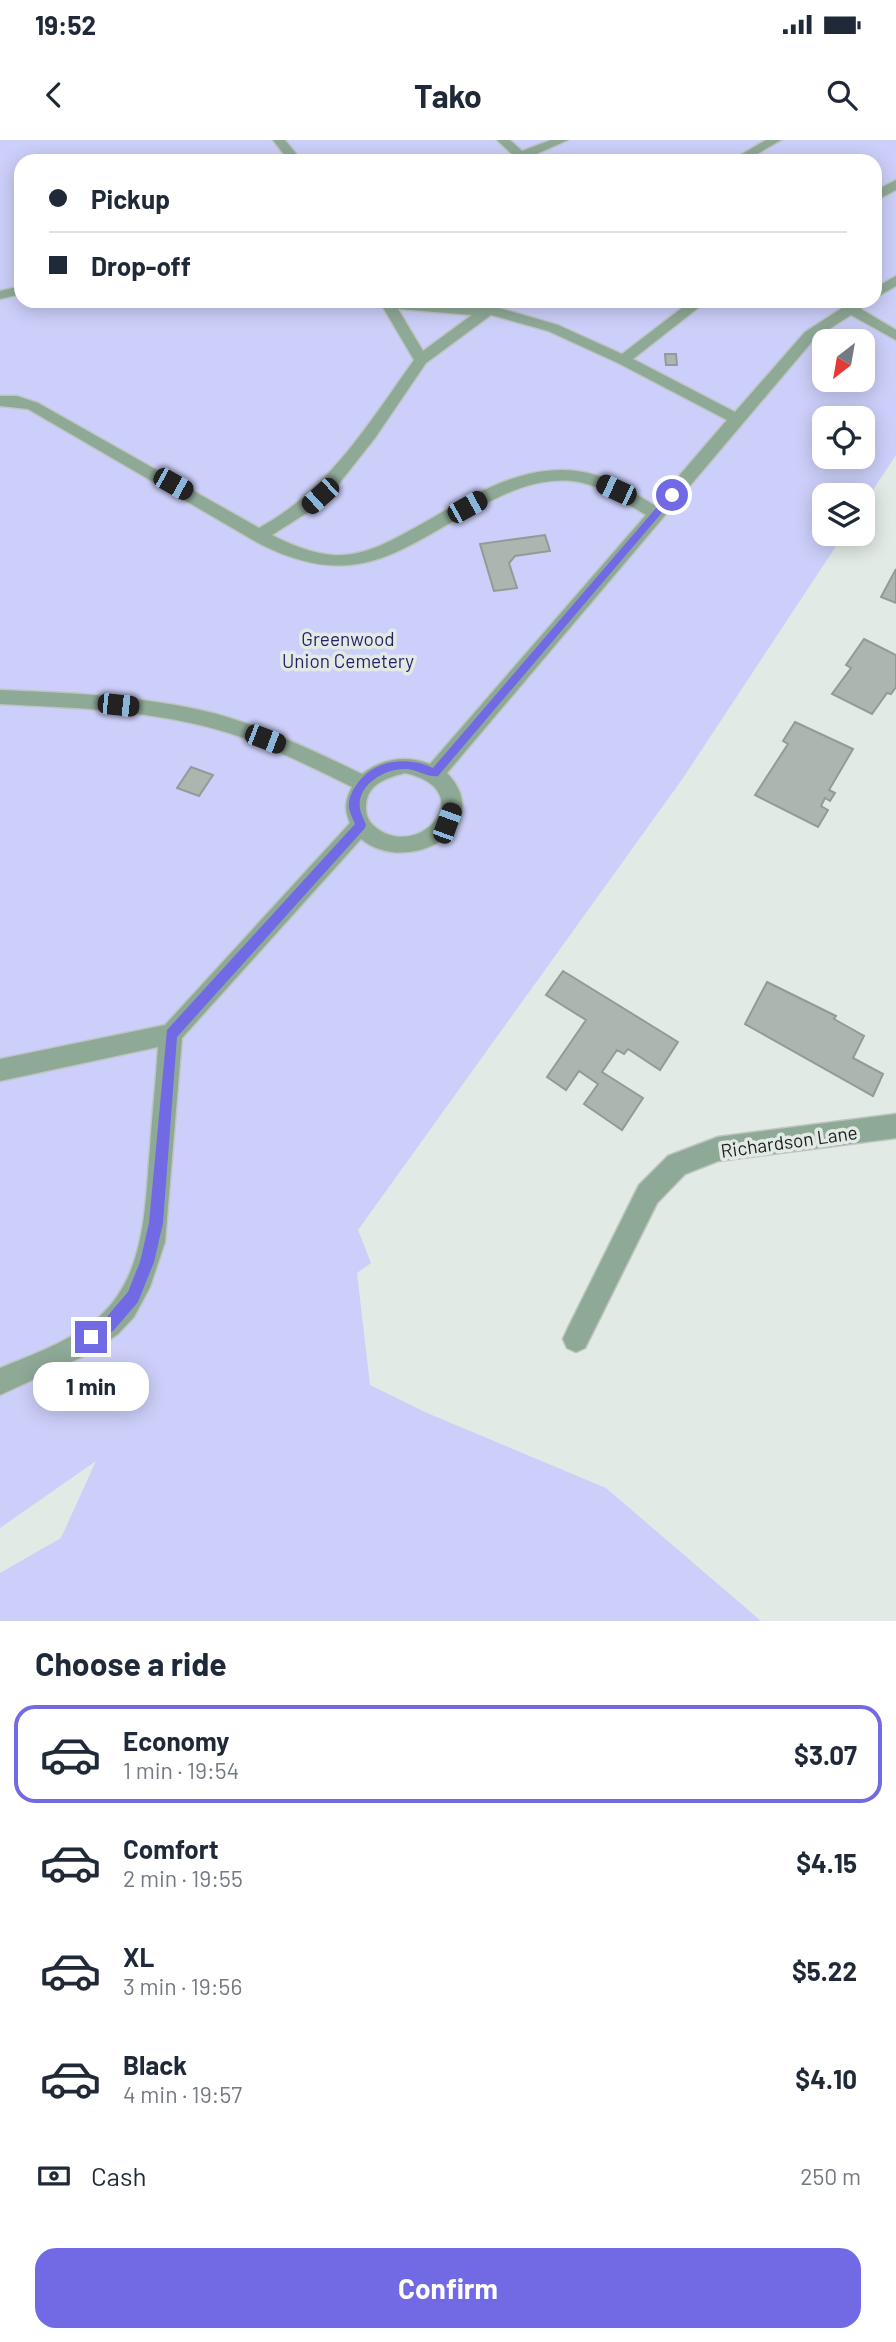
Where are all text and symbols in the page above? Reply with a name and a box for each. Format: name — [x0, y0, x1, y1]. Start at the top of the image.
text: 19:52 — [35, 9, 96, 40]
icon: back — [35, 76, 73, 114]
text: Tako — [414, 76, 482, 114]
icon: search — [823, 76, 861, 114]
text: Pickup — [91, 183, 170, 214]
text: Drop-off — [91, 250, 191, 281]
north arrow — [812, 329, 875, 392]
map controls — [812, 329, 875, 546]
button: locate — [812, 406, 875, 469]
car — [150, 465, 197, 503]
car — [593, 472, 640, 508]
car — [298, 474, 343, 518]
route start — [656, 479, 688, 511]
button: layers — [812, 483, 875, 546]
car — [444, 488, 491, 526]
park label: Greenwood Union Cemetery — [282, 627, 414, 672]
car — [97, 692, 140, 718]
car — [242, 722, 289, 756]
car — [430, 800, 465, 846]
street label: Richardson Lane — [719, 1120, 859, 1162]
route end — [75, 1321, 107, 1353]
callout: 1 min — [33, 1362, 149, 1410]
text: 1 min — [66, 1372, 116, 1400]
text: Choose a ride — [35, 1644, 227, 1682]
icon: car — [39, 1723, 102, 1786]
text: Economy — [123, 1725, 229, 1756]
text: $3.07 — [794, 1739, 857, 1770]
text: 1 min · 19:54 — [123, 1756, 239, 1784]
icon: car — [39, 1831, 102, 1894]
text: Comfort — [123, 1833, 219, 1864]
text: $4.15 — [796, 1847, 857, 1878]
text: 2 min · 19:55 — [123, 1864, 243, 1892]
icon: car — [39, 1939, 102, 2002]
text: XL — [123, 1941, 154, 1972]
text: $5.22 — [792, 1955, 857, 1986]
text: 3 min · 19:56 — [123, 1972, 242, 2000]
icon: car — [39, 2047, 102, 2110]
text: Black — [123, 2049, 187, 2080]
text: $4.10 — [795, 2063, 857, 2094]
text: 4 min · 19:57 — [123, 2080, 242, 2108]
icon: cash — [35, 2157, 73, 2195]
text: Cash — [91, 2160, 146, 2191]
text: 250 m — [800, 2162, 861, 2190]
button: Confirm — [35, 2248, 861, 2328]

